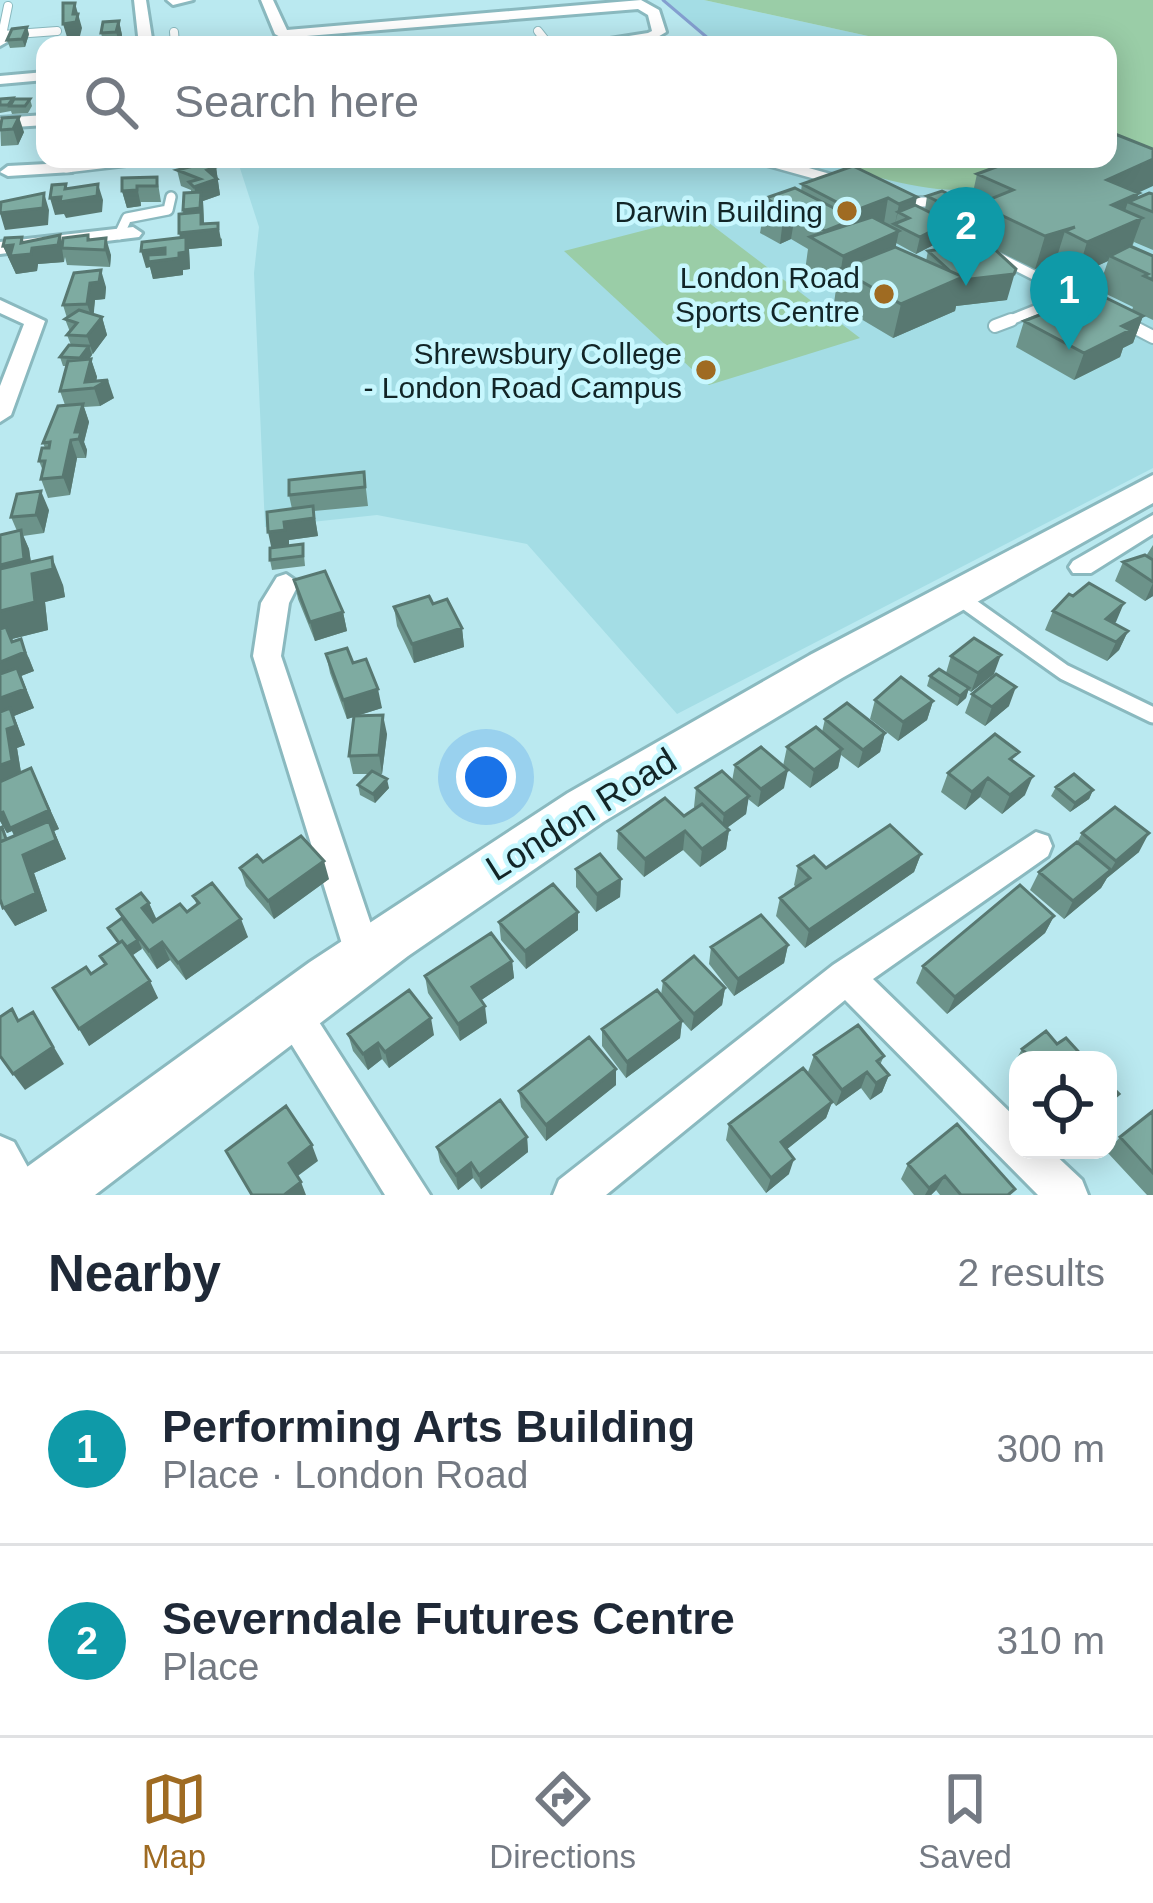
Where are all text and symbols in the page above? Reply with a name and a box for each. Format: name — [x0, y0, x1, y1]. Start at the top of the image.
search box — [36, 36, 1117, 168]
icon: search — [78, 69, 144, 135]
text: Search here — [174, 76, 419, 127]
pin: 2 — [927, 187, 1005, 286]
place label: Darwin Building — [615, 195, 823, 228]
marker: Darwin Building — [834, 198, 860, 224]
pin: 1 — [1030, 251, 1108, 350]
place label: London Road Sports Centre — [675, 261, 860, 328]
marker: London Road Sports Centre — [871, 281, 897, 307]
place label: Shrewsbury College - London Road Campus — [363, 337, 682, 404]
marker: Shrewsbury College - London Road Campus — [693, 357, 719, 383]
street label: London Road — [478, 739, 684, 889]
your location — [456, 747, 516, 807]
map controls — [1009, 1051, 1117, 1159]
button: locate — [1009, 1051, 1117, 1159]
text: Nearby — [48, 1245, 221, 1302]
text: 2 results — [958, 1251, 1105, 1294]
text: Performing Arts Building — [162, 1401, 695, 1452]
text: 1 — [76, 1427, 98, 1470]
text: 300 m — [997, 1427, 1105, 1470]
text: Place · London Road — [162, 1453, 528, 1496]
text: Severndale Futures Centre — [162, 1593, 735, 1644]
text: 2 — [76, 1619, 98, 1662]
text: 310 m — [997, 1619, 1105, 1662]
text: Place — [162, 1645, 260, 1688]
tab: Map — [141, 1766, 207, 1876]
tab: Directions — [489, 1766, 636, 1876]
tab: Saved — [918, 1766, 1012, 1876]

